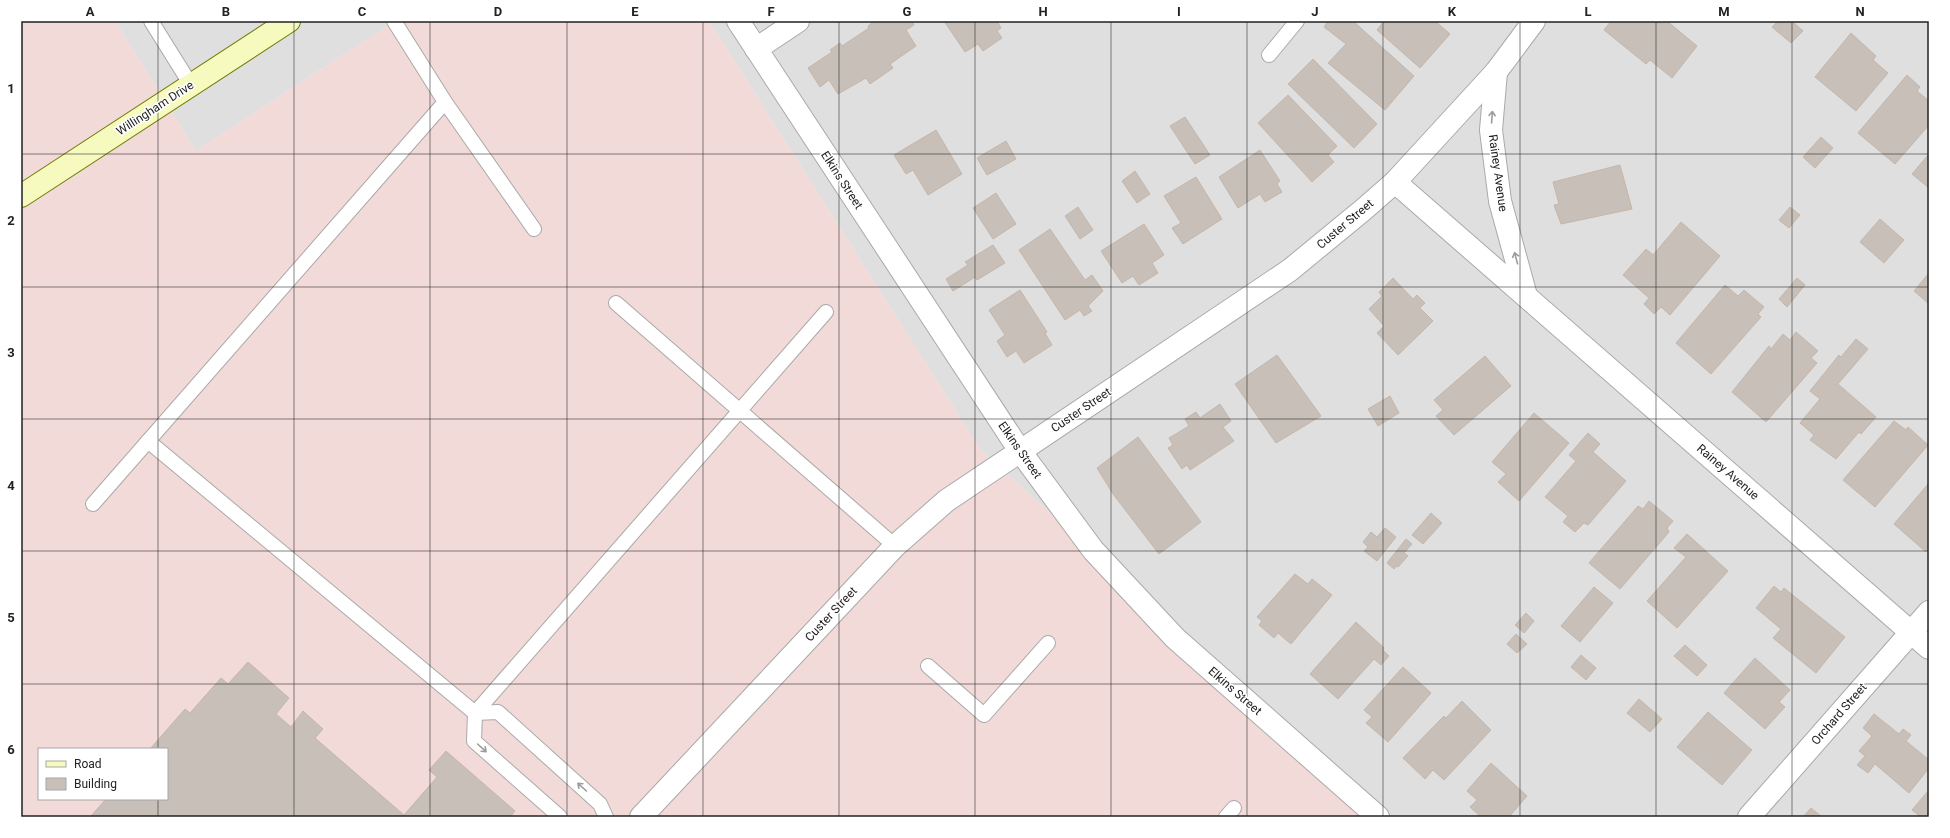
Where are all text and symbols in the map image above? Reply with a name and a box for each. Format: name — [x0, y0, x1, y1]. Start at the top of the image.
text: A — [86, 4, 95, 19]
text: B — [222, 4, 230, 19]
text: C — [358, 4, 367, 19]
text: D — [494, 4, 502, 19]
text: E — [631, 4, 639, 19]
text: F — [767, 4, 775, 19]
text: G — [903, 4, 912, 19]
text: H — [1038, 4, 1048, 19]
text: I — [1177, 4, 1181, 19]
text: J — [1311, 4, 1319, 19]
text: K — [1448, 4, 1457, 19]
text: L — [1584, 4, 1592, 19]
text: M — [1718, 4, 1730, 19]
text: N — [1855, 4, 1865, 19]
street label: Willingham Drive — [114, 78, 196, 138]
text: 1 — [7, 81, 15, 96]
one-way arrow — [1489, 111, 1496, 124]
street label: Rainey Avenue — [1486, 134, 1510, 212]
street label: Elkins Street — [818, 148, 866, 212]
street label: Custer Street — [1314, 196, 1376, 252]
text: 2 — [7, 213, 15, 228]
one-way arrow — [1512, 252, 1519, 265]
text: 3 — [7, 345, 15, 360]
street label: Custer Street — [1048, 385, 1114, 435]
street label: Elkins Street — [995, 419, 1045, 481]
street label: Rainey Avenue — [1694, 441, 1762, 503]
text: 4 — [7, 478, 15, 493]
street label: Custer Street — [802, 584, 860, 644]
text: 5 — [7, 610, 15, 625]
street label: Elkins Street — [1205, 664, 1265, 718]
street label: Orchard Street — [1808, 680, 1870, 748]
text: 6 — [7, 742, 15, 757]
one-way arrow — [477, 743, 487, 753]
legend — [38, 748, 168, 800]
text: Road — [74, 757, 102, 771]
text: Building — [74, 777, 117, 791]
one-way arrow — [577, 783, 587, 792]

